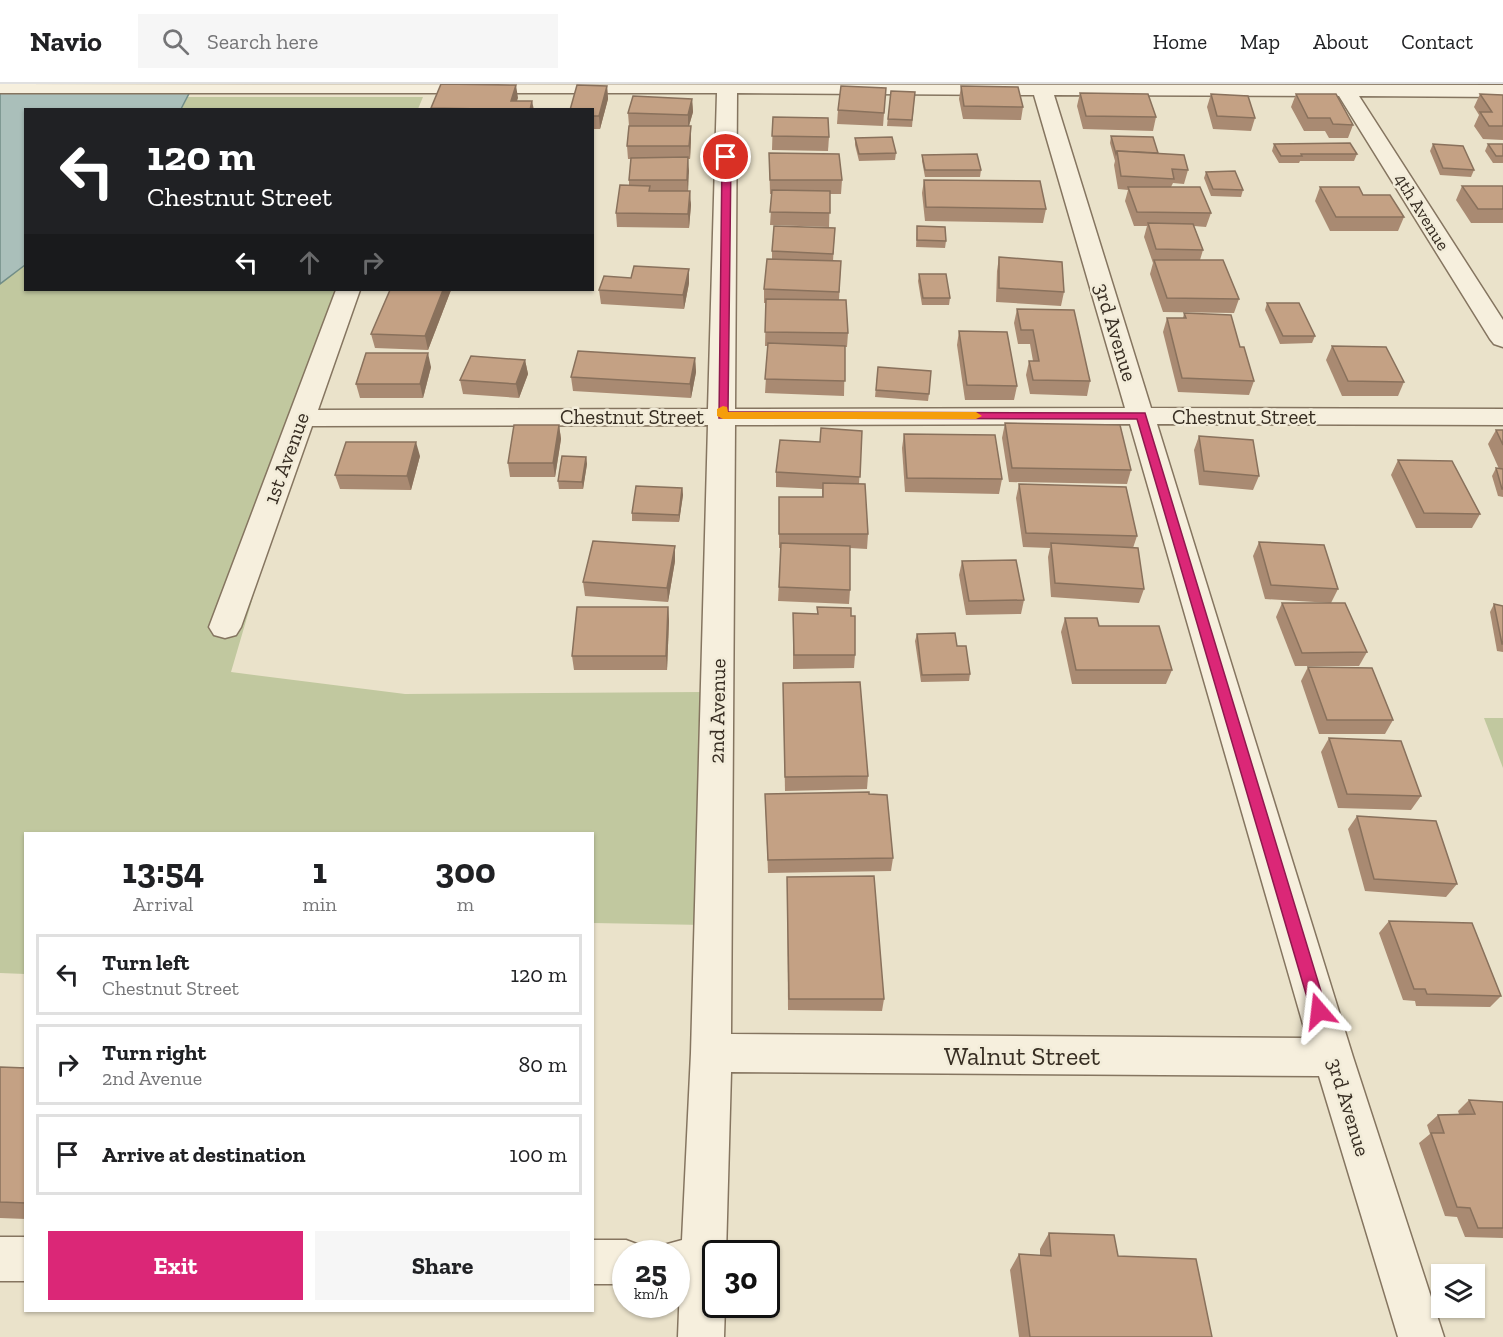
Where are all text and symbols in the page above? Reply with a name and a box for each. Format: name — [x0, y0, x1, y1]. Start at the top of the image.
search box — [138, 14, 558, 68]
text: Navio — [30, 25, 102, 58]
icon: search — [159, 25, 192, 58]
text: Search here — [207, 28, 318, 55]
text: Home — [1153, 29, 1207, 54]
text: Map — [1240, 29, 1280, 54]
text: About — [1313, 29, 1368, 54]
text: Contact — [1401, 29, 1473, 54]
text: 120 m — [147, 130, 255, 181]
pin — [700, 131, 751, 182]
icon: left — [48, 132, 126, 210]
icon: arrive — [709, 140, 742, 173]
street label: 4th Avenue — [1390, 169, 1454, 255]
text: Chestnut Street — [147, 181, 332, 213]
icon: left — [230, 246, 263, 279]
icon: ahead — [293, 246, 326, 279]
icon: right — [356, 246, 389, 279]
street label: 3rd Avenue — [1089, 280, 1143, 384]
street label: Chestnut Street — [560, 404, 704, 429]
street label: Chestnut Street — [1172, 404, 1316, 429]
street label: 1st Avenue — [258, 409, 314, 507]
street label: 2nd Avenue — [704, 658, 730, 764]
text: 13:54 — [122, 849, 204, 892]
text: 1 — [312, 849, 327, 892]
text: 300 — [435, 849, 496, 892]
text: Arrival — [133, 892, 193, 916]
text: min — [302, 892, 337, 916]
text: m — [457, 892, 474, 916]
text: Turn left — [102, 949, 189, 976]
icon: left — [51, 958, 84, 991]
text: 120 m — [511, 961, 567, 988]
text: Chestnut Street — [102, 976, 239, 1000]
position arrow — [1287, 979, 1351, 1043]
text: Turn right — [102, 1039, 206, 1066]
street label: Walnut Street — [944, 1040, 1100, 1072]
icon: right — [51, 1048, 84, 1081]
text: 80 m — [519, 1051, 567, 1078]
street label: 3rd Avenue — [1322, 1055, 1376, 1159]
text: 2nd Avenue — [102, 1066, 202, 1090]
icon: arrive — [51, 1138, 84, 1171]
text: Arrive at destination — [102, 1141, 305, 1168]
text: 100 m — [509, 1141, 567, 1168]
button: Exit — [48, 1231, 303, 1300]
button: Share — [315, 1231, 570, 1300]
speed limit sign: 30 — [702, 1240, 780, 1318]
text: 25 — [635, 1254, 667, 1290]
map controls — [1431, 1264, 1485, 1318]
button: layers — [1431, 1264, 1485, 1318]
text: km/h — [634, 1285, 668, 1303]

